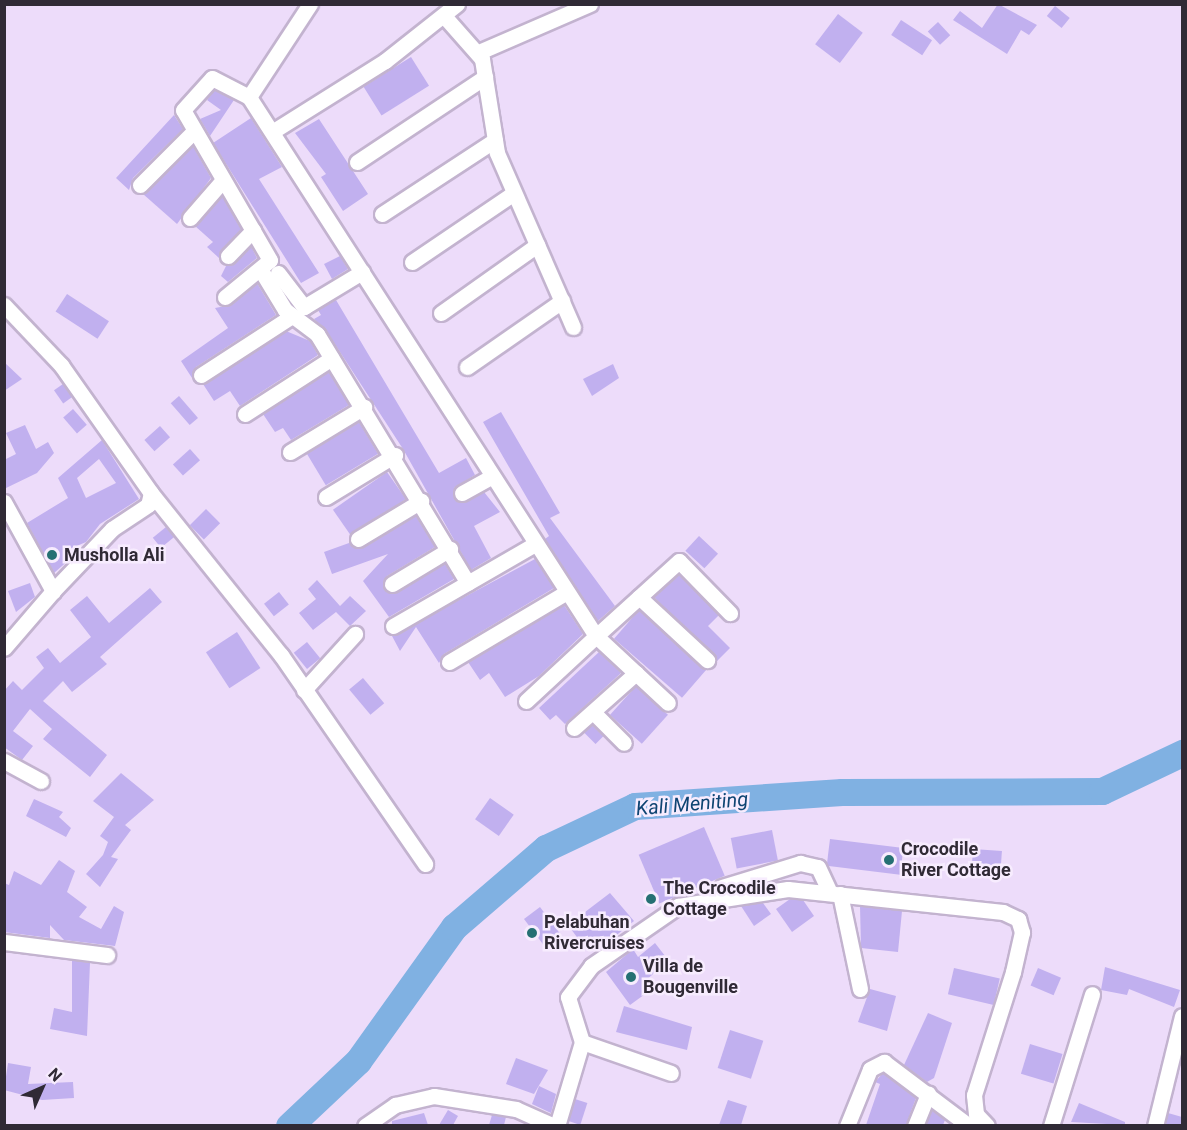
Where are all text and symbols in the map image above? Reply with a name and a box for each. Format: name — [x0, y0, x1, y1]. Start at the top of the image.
place label: Musholla Ali — [64, 544, 165, 566]
marker: Musholla Ali — [45, 548, 59, 562]
water label: Kali Meniting — [635, 787, 749, 821]
place label: Crocodile River Cottage — [901, 839, 1011, 882]
marker: Crocodile River Cottage — [882, 853, 896, 867]
place label: The Crocodile Cottage — [663, 878, 776, 920]
marker: The Crocodile Cottage — [644, 892, 658, 906]
place label: Pelabuhan Rivercruises — [544, 912, 644, 954]
marker: Pelabuhan Rivercruises — [525, 926, 539, 940]
place label: Villa de Bougenville — [643, 956, 738, 998]
marker: Villa de Bougenville — [624, 970, 638, 984]
north arrow — [12, 1058, 72, 1118]
text: N — [44, 1064, 66, 1086]

